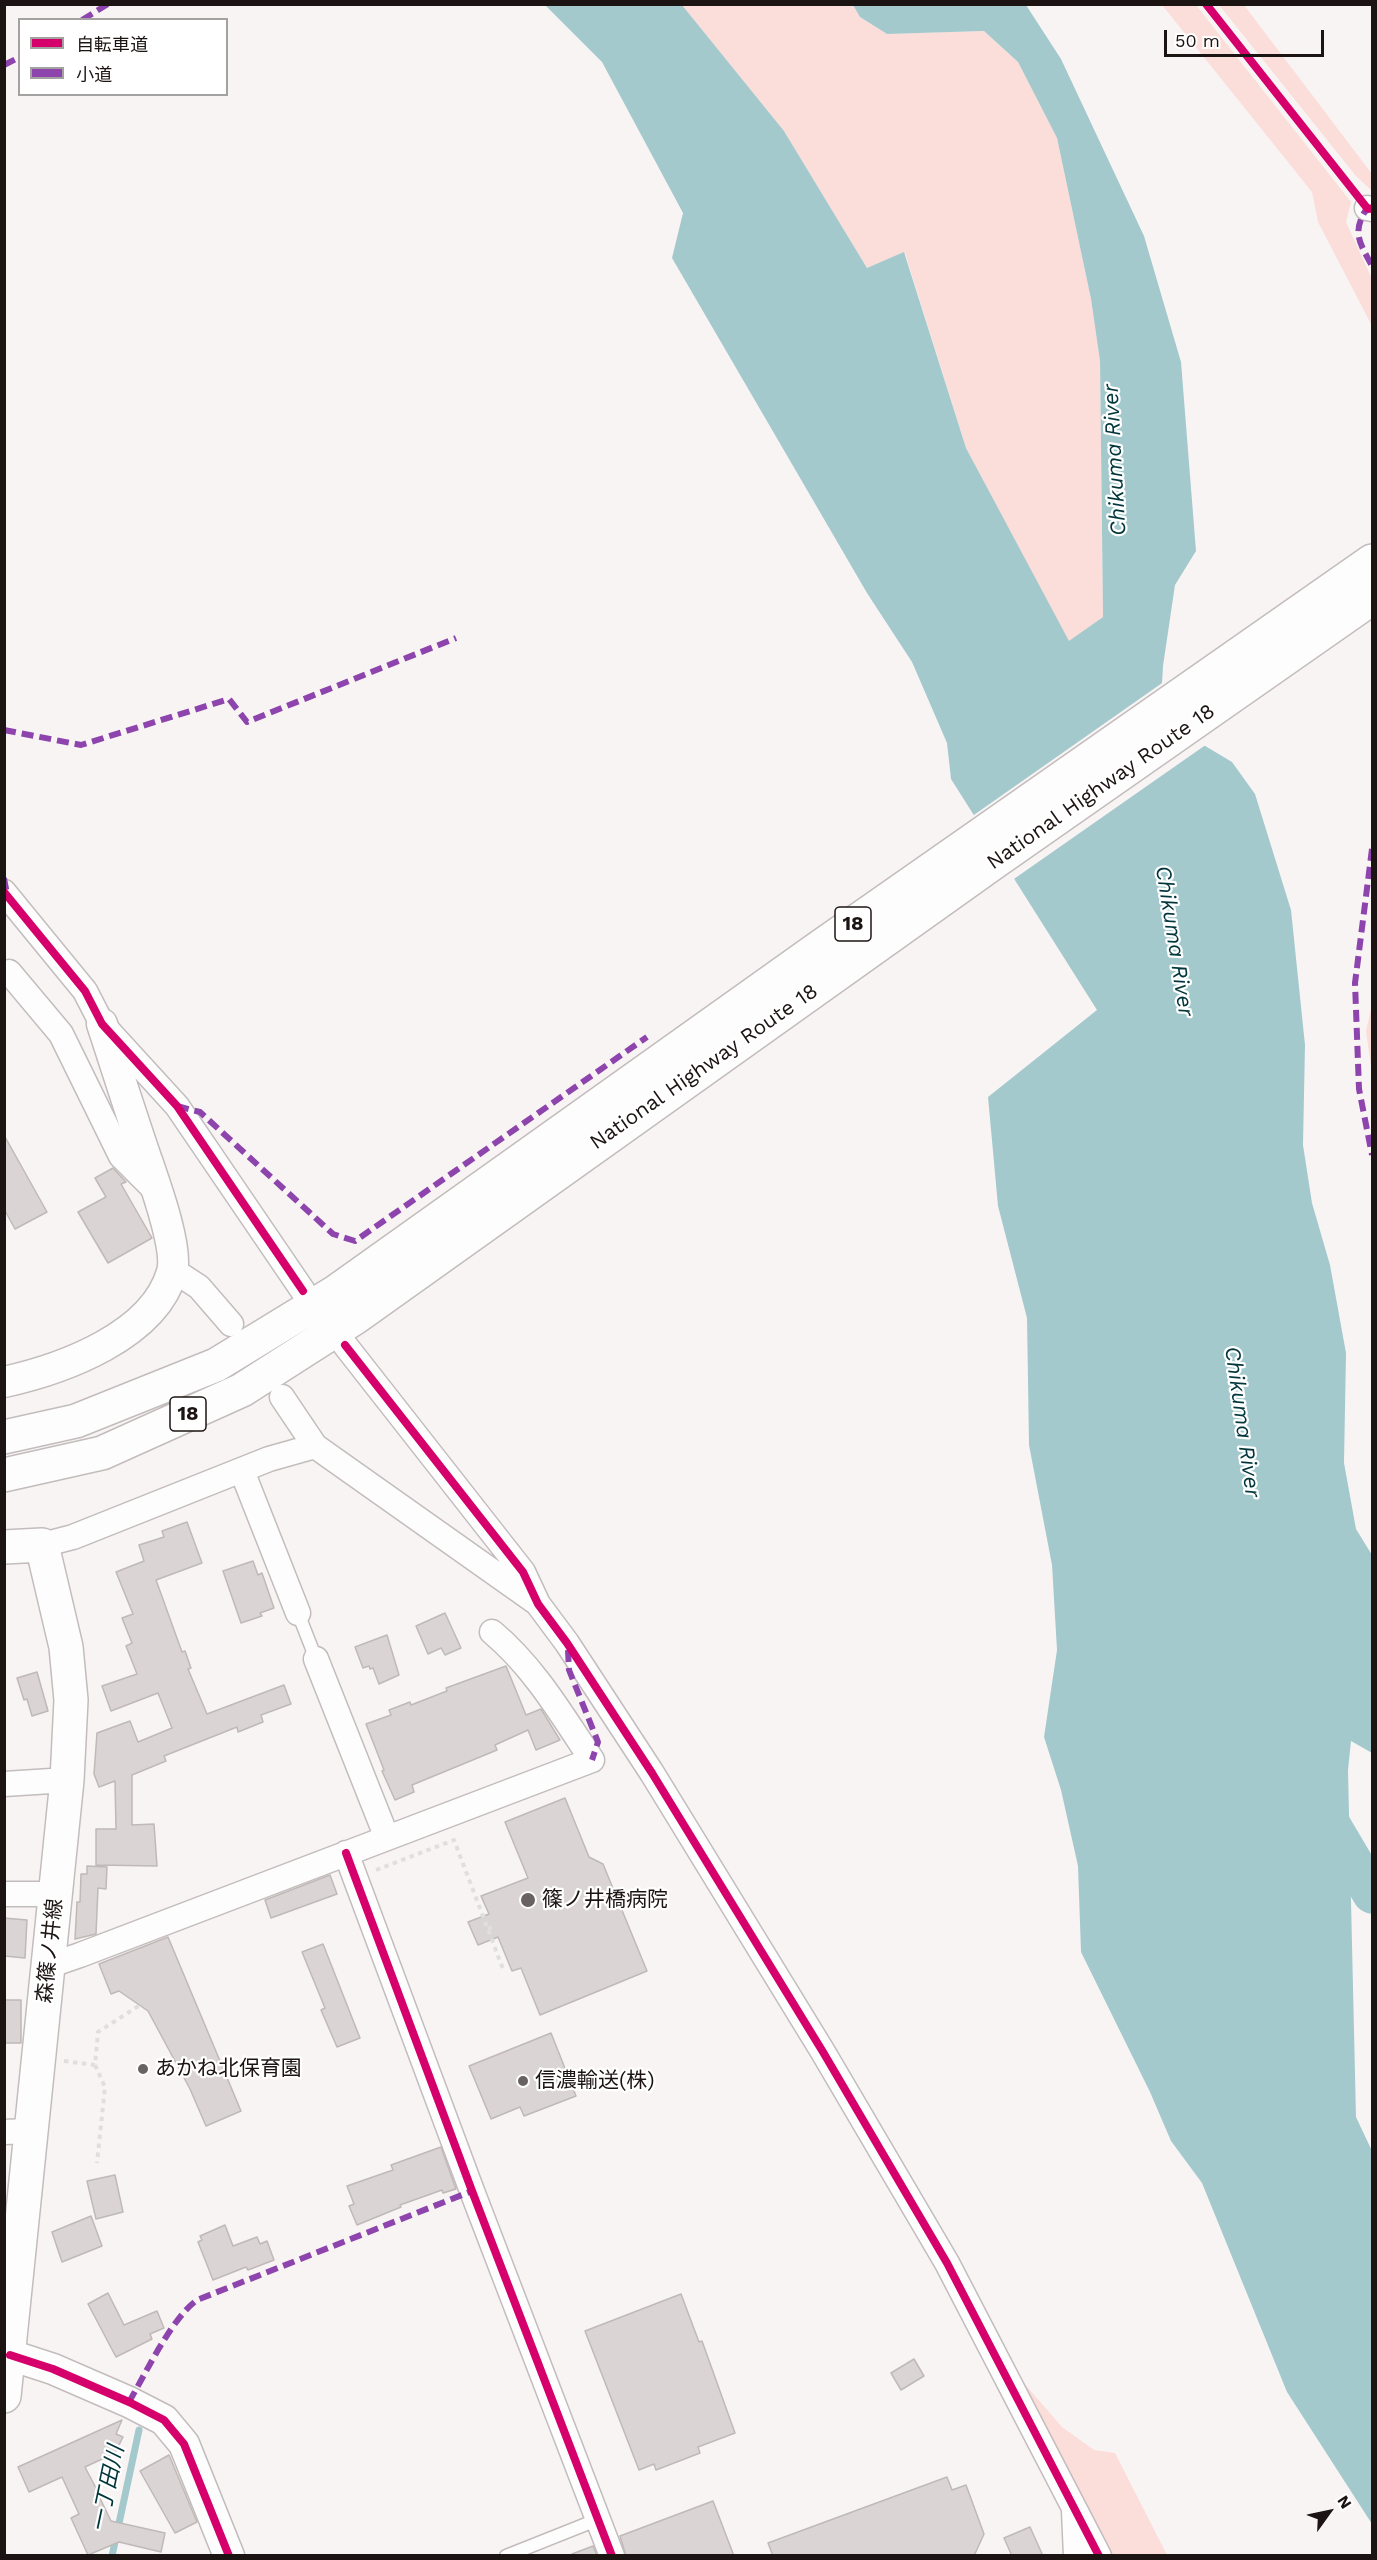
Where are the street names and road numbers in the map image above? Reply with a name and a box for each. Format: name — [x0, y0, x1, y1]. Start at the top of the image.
street label: National Highway Route 18 — [982, 699, 1220, 875]
road number: 18 — [835, 907, 871, 941]
street label: National Highway Route 18 — [585, 979, 823, 1155]
road number: 18 — [170, 1397, 206, 1431]
street label: 森篠ノ井線 — [32, 1897, 68, 2005]

